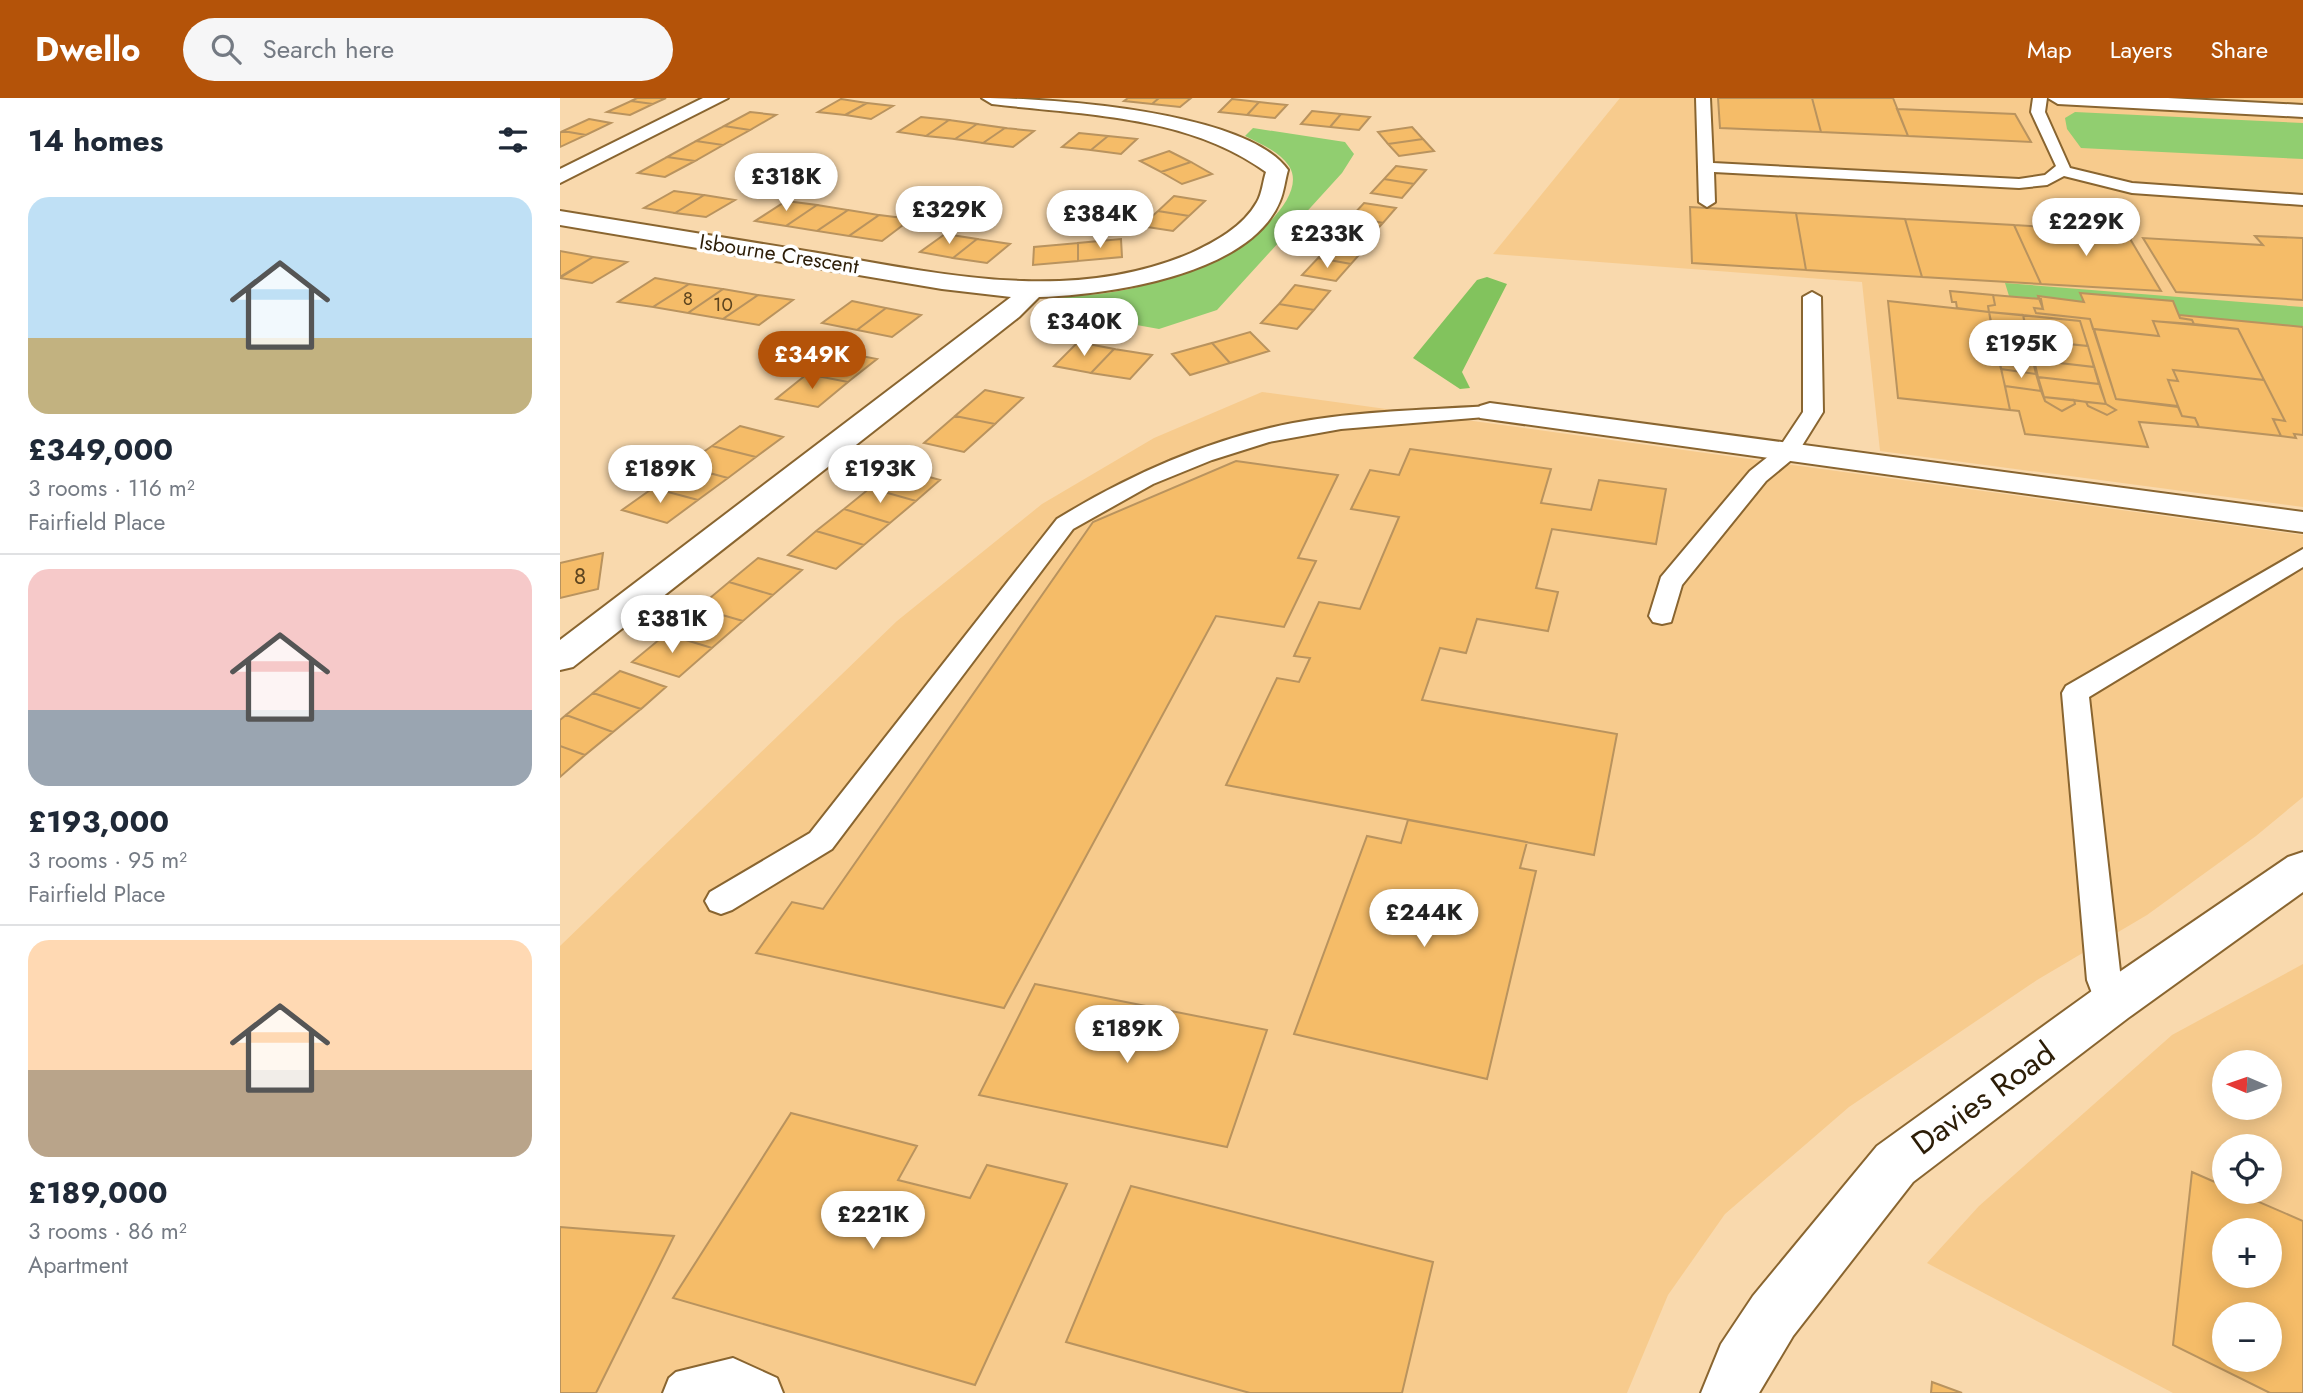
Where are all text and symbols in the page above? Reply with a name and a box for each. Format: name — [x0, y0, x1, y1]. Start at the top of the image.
search box — [183, 18, 673, 81]
text: Dwello — [35, 26, 141, 73]
icon: search — [207, 30, 245, 68]
text: Search here — [263, 30, 394, 68]
text: Map — [2027, 32, 2072, 67]
text: Layers — [2110, 32, 2172, 67]
text: Share — [2210, 32, 2268, 67]
text: 14 homes — [28, 119, 163, 162]
icon: filters — [494, 121, 532, 159]
pin: £318K — [737, 153, 835, 213]
text: £318K — [751, 159, 821, 193]
pin: £329K — [900, 186, 998, 246]
pin: £384K — [1051, 190, 1149, 250]
text: £329K — [912, 192, 986, 226]
text: £384K — [1063, 196, 1137, 230]
pin: £229K — [2037, 198, 2135, 258]
text: £229K — [2048, 204, 2124, 238]
pin: £233K — [1278, 211, 1376, 270]
text: £233K — [1290, 216, 1364, 250]
street label: Isbourne Crescent — [697, 227, 861, 281]
icon: home — [217, 242, 343, 368]
house number: 8 — [683, 285, 693, 312]
house number: 10 — [713, 291, 733, 318]
pin: £340K — [1035, 299, 1133, 358]
text: £340K — [1046, 304, 1122, 338]
pin: £195K — [1972, 320, 2070, 380]
text: £195K — [1985, 326, 2057, 360]
pin: £349K — [763, 331, 861, 391]
text: £349K — [774, 337, 850, 371]
text: £349,000 — [28, 428, 173, 471]
pin: £189K — [611, 446, 709, 505]
pin: £193K — [831, 446, 929, 505]
text: £189K — [624, 451, 696, 485]
text: £193K — [844, 451, 916, 485]
text: 3 rooms · 116 m² — [28, 471, 195, 505]
text: Fairfield Place — [28, 505, 165, 539]
house number: 8 — [574, 559, 586, 593]
pin: £381K — [623, 596, 721, 655]
text: £381K — [637, 601, 707, 635]
icon: home — [217, 614, 343, 740]
text: £193,000 — [28, 800, 169, 843]
text: 3 rooms · 95 m² — [28, 843, 187, 877]
text: Fairfield Place — [28, 877, 165, 911]
pin: £244K — [1375, 890, 1473, 949]
text: £244K — [1385, 895, 1463, 929]
icon: home — [217, 985, 343, 1111]
pin: £189K — [1078, 1006, 1176, 1065]
text: £189K — [1091, 1011, 1163, 1045]
street label: Davies Road — [1902, 1030, 2064, 1166]
north arrow — [2212, 1050, 2282, 1120]
map controls — [2212, 1050, 2282, 1372]
button: locate — [2212, 1134, 2282, 1204]
text: £189,000 — [28, 1171, 168, 1214]
pin: £221K — [824, 1192, 922, 1251]
text: £221K — [837, 1197, 909, 1231]
text: 3 rooms · 86 m² — [28, 1214, 187, 1248]
button: + — [2212, 1218, 2282, 1288]
text: Apartment — [28, 1248, 128, 1282]
button: − — [2212, 1302, 2282, 1372]

